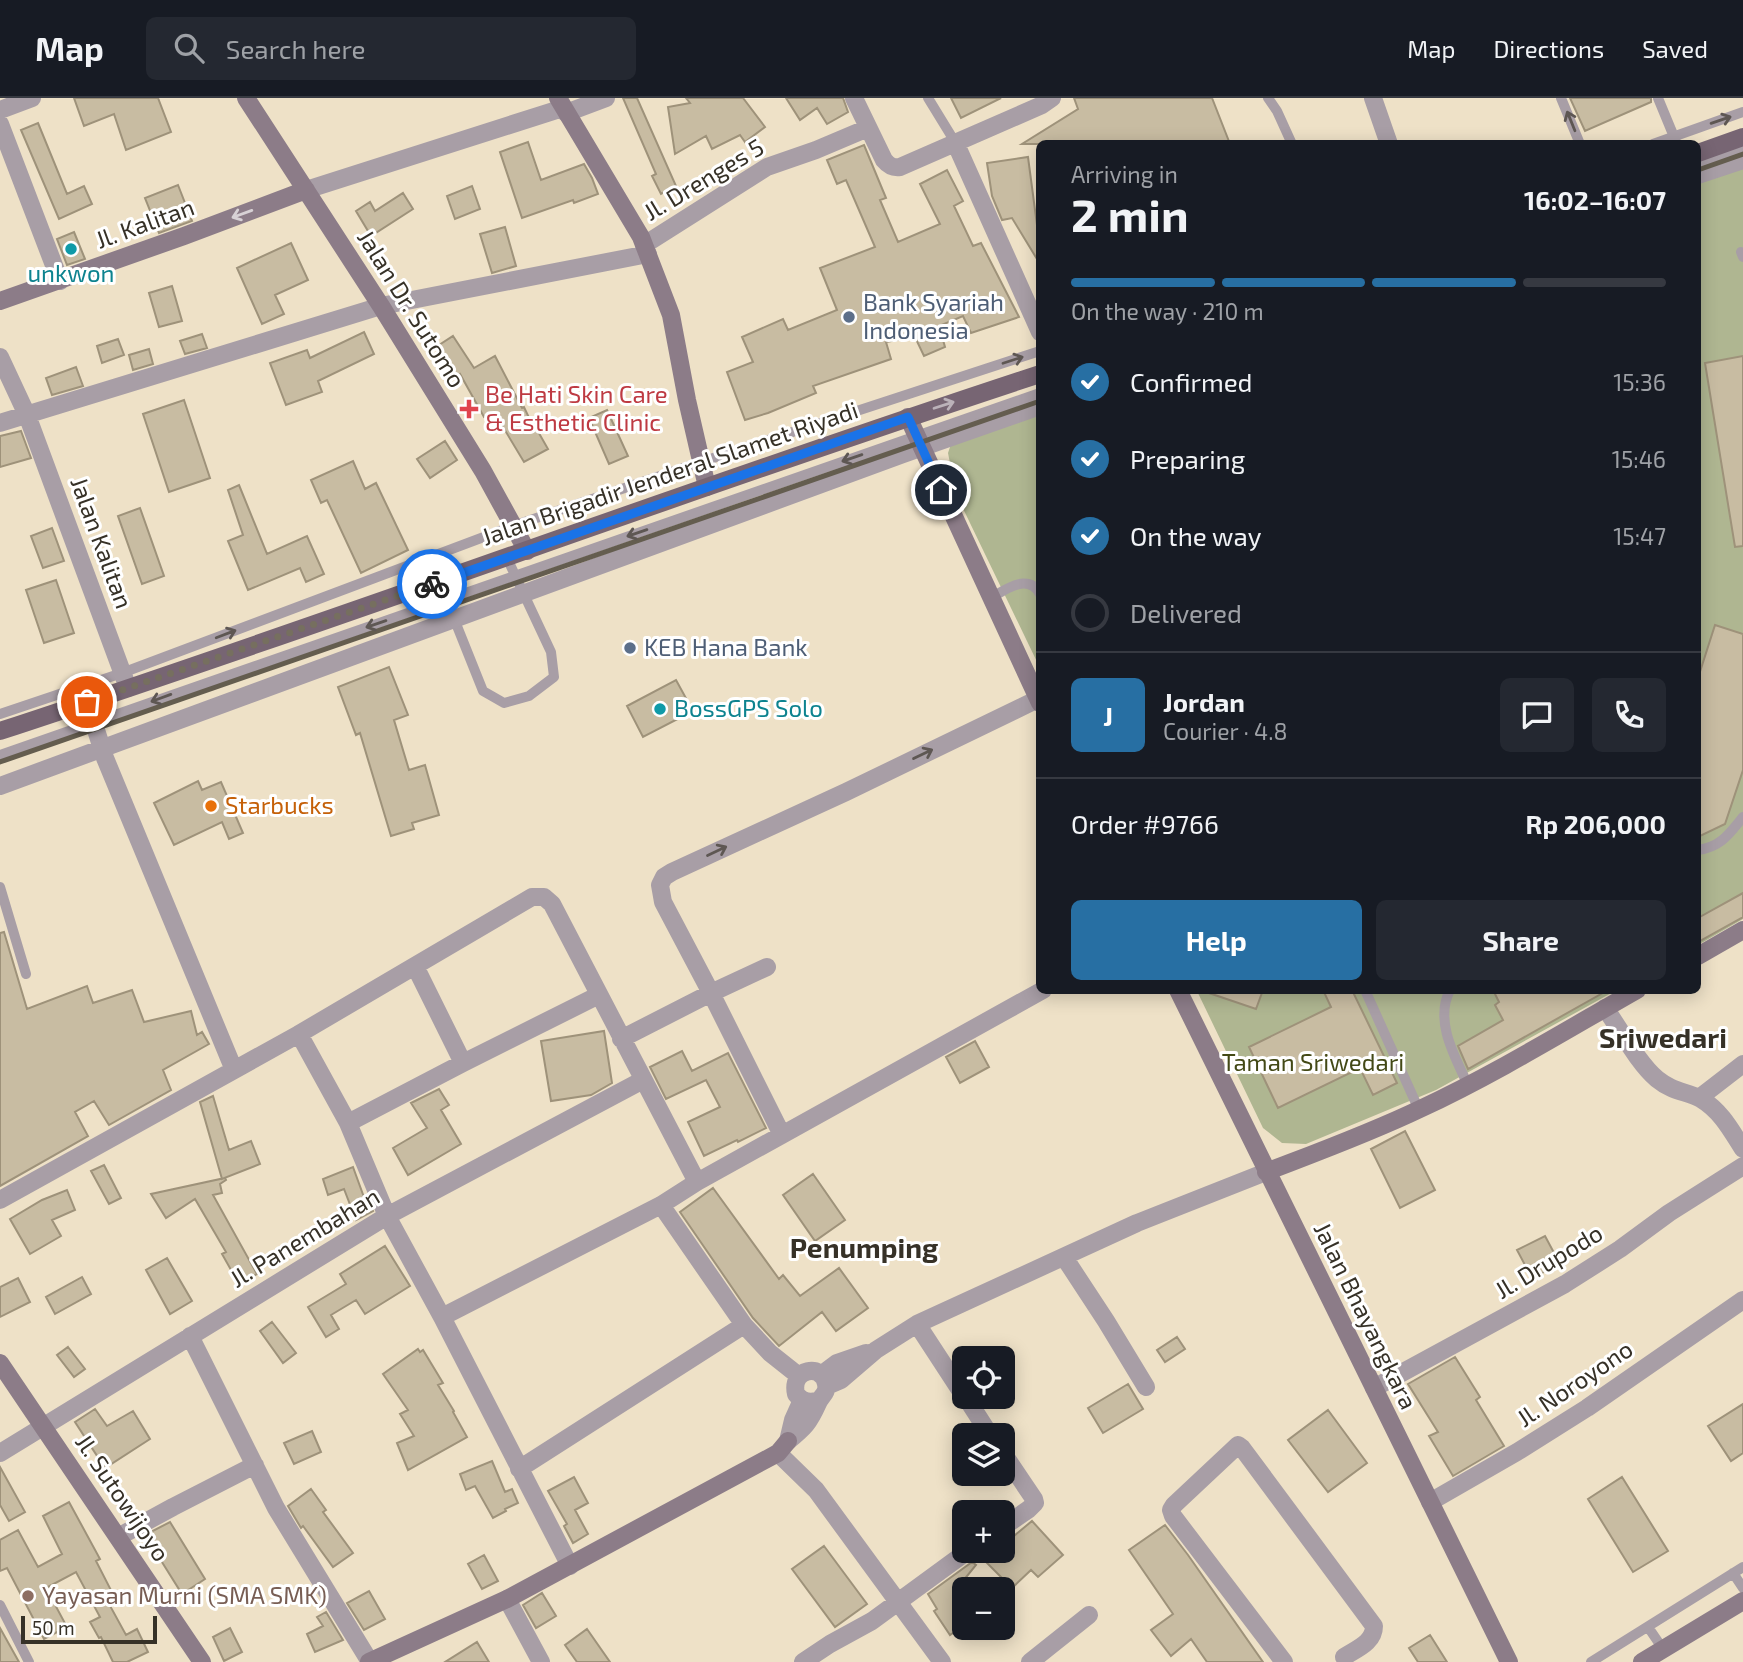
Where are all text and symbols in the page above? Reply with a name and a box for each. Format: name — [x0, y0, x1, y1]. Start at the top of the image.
search box — [146, 17, 636, 80]
text: Map — [35, 28, 104, 68]
icon: search — [170, 29, 208, 67]
text: Search here — [226, 33, 365, 64]
text: Map — [1407, 34, 1455, 63]
text: Directions — [1493, 34, 1604, 63]
text: Saved — [1642, 34, 1708, 63]
one-way arrow — [1563, 110, 1576, 132]
one-way arrow — [1710, 113, 1732, 125]
street label: Jl. Drenges 5 — [638, 132, 768, 226]
text: Arriving in — [1071, 160, 1178, 188]
text: 16:02–16:07 — [1524, 184, 1666, 215]
text: 2 min — [1071, 186, 1189, 241]
street label: Jl. Kalitan — [91, 191, 198, 254]
one-way arrow — [232, 209, 254, 222]
street label: Jalan Dr. Sutomo — [352, 224, 472, 392]
marker: unkwon — [63, 241, 79, 257]
place label: unkwon — [27, 258, 115, 287]
place label: Bank Syariah Indonesia — [863, 287, 1004, 344]
text: On the way · 210 m — [1071, 297, 1264, 325]
marker: Bank Syariah Indonesia — [841, 309, 857, 325]
one-way arrow — [1001, 353, 1023, 365]
icon: check — [1071, 363, 1109, 401]
text: Confirmed — [1130, 366, 1253, 397]
text: 15:36 — [1613, 368, 1666, 396]
place label: Be Hati Skin Care & Esthetic Clinic — [485, 379, 668, 436]
street label: Jalan Brigadir Jenderal Slamet Riyadi — [477, 394, 862, 551]
one-way arrow — [933, 398, 955, 410]
marker: Be Hati Skin Care & Esthetic Clinic — [459, 399, 479, 419]
icon: check — [1071, 440, 1109, 478]
text: Preparing — [1130, 443, 1245, 474]
text: 15:46 — [1612, 445, 1666, 473]
one-way arrow — [842, 453, 864, 465]
pin — [911, 460, 971, 520]
icon: home — [922, 471, 960, 509]
street label: Jalan Kalitan — [65, 473, 140, 612]
icon: check — [1071, 517, 1109, 555]
text: On the way — [1130, 520, 1261, 551]
text: 15:47 — [1613, 522, 1666, 550]
one-way arrow — [627, 528, 649, 540]
courier — [397, 549, 467, 619]
icon: bike — [413, 565, 451, 603]
text: Delivered — [1130, 597, 1242, 628]
one-way arrow — [366, 619, 388, 631]
one-way arrow — [214, 627, 236, 639]
place label: KEB Hana Bank — [644, 632, 808, 661]
marker: KEB Hana Bank — [622, 640, 638, 656]
pin — [57, 672, 117, 732]
button: chat — [1500, 678, 1574, 752]
button: phone — [1592, 678, 1666, 752]
icon: bag — [68, 683, 106, 721]
text: Jordan — [1163, 686, 1245, 717]
one-way arrow — [151, 693, 173, 705]
place label: BossGPS Solo — [674, 693, 823, 722]
text: J — [1103, 700, 1113, 731]
marker: BossGPS Solo — [652, 701, 668, 717]
text: Courier · 4.8 — [1163, 717, 1287, 745]
one-way arrow — [912, 747, 933, 761]
place label: Starbucks — [225, 790, 334, 819]
marker: Starbucks — [203, 798, 219, 814]
text: Order #9766 — [1071, 808, 1219, 839]
text: Rp 206,000 — [1526, 808, 1666, 839]
one-way arrow — [706, 844, 727, 857]
button: Help — [1071, 900, 1362, 980]
button: Share — [1376, 900, 1666, 980]
district label: Sriwedari — [1599, 1020, 1727, 1054]
park label: Taman Sriwedari — [1222, 1047, 1404, 1076]
street label: Jl. Panembahan — [224, 1181, 384, 1293]
street label: Jalan Bhayangkara — [1309, 1217, 1424, 1413]
street label: Jl. Drupodo — [1489, 1217, 1607, 1304]
district label: Penumping — [790, 1230, 938, 1264]
street label: Jl. Noroyono — [1511, 1333, 1638, 1432]
map controls — [952, 1346, 1015, 1640]
button: locate — [952, 1346, 1015, 1409]
button: layers — [952, 1423, 1015, 1486]
street label: Jl. Sutowijoyo — [70, 1428, 176, 1566]
button: + — [952, 1500, 1015, 1563]
button: − — [952, 1577, 1015, 1640]
place label: Yayasan Murni (SMA SMK) — [42, 1580, 327, 1609]
marker: Yayasan Murni (SMA SMK) — [20, 1588, 36, 1604]
scale bar — [21, 1613, 158, 1645]
text: 50 m — [32, 1616, 75, 1639]

